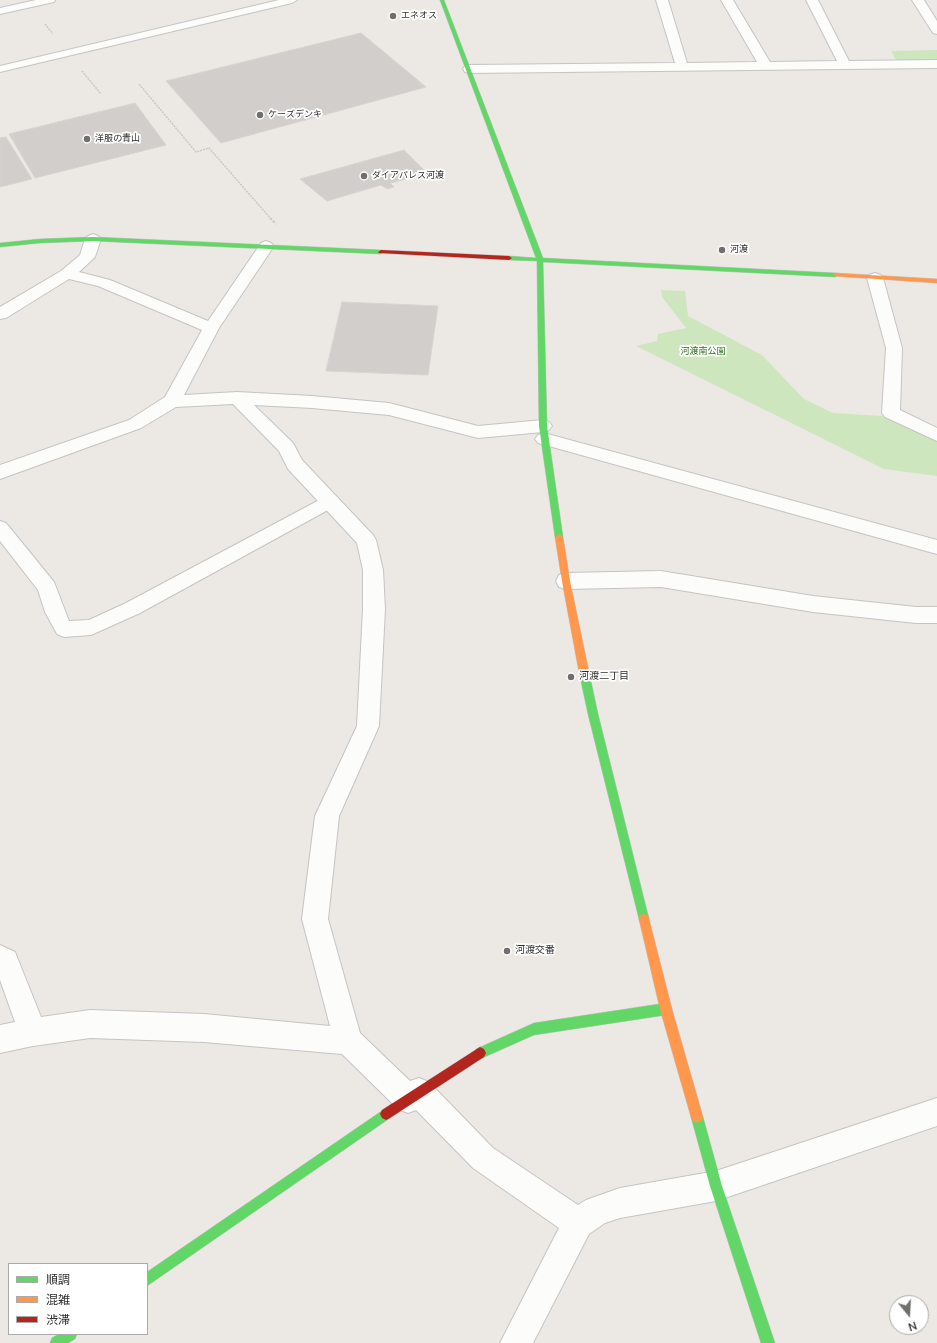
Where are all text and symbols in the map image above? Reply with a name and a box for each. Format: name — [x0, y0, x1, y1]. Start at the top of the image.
marker: エネオス — [388, 11, 398, 21]
place label: エネオス — [401, 11, 437, 21]
marker: ケーズデンキ — [255, 110, 265, 120]
place label: ケーズデンキ — [268, 110, 322, 120]
marker: 洋服の青山 — [82, 134, 92, 144]
place label: 洋服の青山 — [95, 134, 140, 144]
marker: ダイアパレス河渡 — [359, 171, 369, 181]
place label: ダイアパレス河渡 — [372, 171, 444, 181]
marker: 河渡 — [717, 245, 727, 255]
place label: 河渡 — [730, 245, 748, 255]
park label: 河渡南公園 — [681, 347, 725, 357]
place label: 河渡二丁目 — [579, 671, 629, 683]
marker: 河渡二丁目 — [566, 672, 576, 682]
place label: 河渡交番 — [515, 945, 555, 957]
marker: 河渡交番 — [502, 946, 512, 956]
legend — [8, 1263, 148, 1335]
text: 順調 — [46, 1272, 70, 1288]
text: 混雑 — [46, 1292, 70, 1308]
north arrow — [889, 1295, 929, 1335]
text: 渋滞 — [46, 1312, 70, 1328]
text: N — [906, 1318, 919, 1334]

